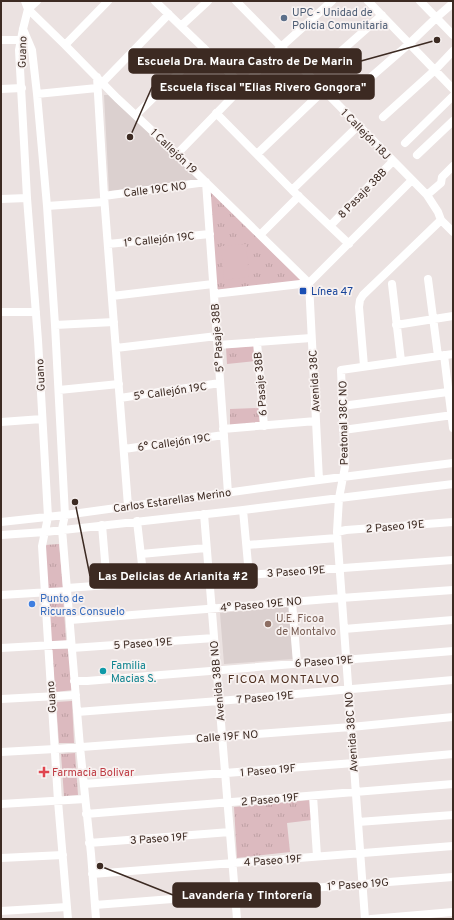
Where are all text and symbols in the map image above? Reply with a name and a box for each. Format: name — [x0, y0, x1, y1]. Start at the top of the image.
place label: UPC - Unidad de Policia Comunitaria — [292, 6, 388, 33]
marker: UPC - Unidad de Policia Comunitaria — [279, 13, 289, 23]
street label: Guano — [15, 36, 31, 68]
callout: Escuela Dra. Maura Castro de De Marin — [129, 49, 361, 73]
text: Escuela Dra. Maura Castro de De Marin — [137, 54, 353, 70]
callout: Escuela fiscal "Elias Rivero Gongora" — [152, 75, 374, 99]
text: Escuela fiscal "Elias Rivero Gongora" — [160, 80, 366, 96]
street label: 1 Callejón 18J — [337, 106, 393, 163]
street label: 1 Callejón 19 — [147, 126, 200, 177]
street label: 8 Pasaje 38B — [335, 166, 390, 222]
street label: Calle 19C NO — [123, 179, 187, 201]
street label: 1° Callejón 19C — [123, 229, 195, 251]
place label: Línea 47 — [311, 285, 353, 299]
marker: Línea 47 — [298, 286, 308, 296]
street label: 5° Pasaje 38B — [209, 303, 227, 373]
street label: Avenida 38C — [306, 349, 324, 412]
street label: 6 Pasaje 38B — [251, 351, 271, 417]
street label: Guano — [33, 358, 49, 391]
street label: 5° Callejón 19C — [133, 380, 208, 404]
street label: Peatonal 38C NO — [336, 380, 352, 465]
street label: 6° Callejón 19C — [137, 431, 212, 455]
street label: Carlos Estarellas Merino — [112, 486, 232, 516]
street label: 2 Paseo 19E — [365, 517, 425, 537]
street label: 3 Paseo 19E — [266, 563, 326, 581]
callout: Las Delicias de Arianita #2 — [90, 564, 257, 588]
text: Las Delicias de Arianita #2 — [98, 569, 248, 585]
place label: Punto de Ricuras Consuelo — [40, 592, 125, 619]
street label: 4° Paseo 19E NO — [220, 594, 303, 616]
marker: Punto de Ricuras Consuelo — [27, 599, 37, 609]
place label: U.E. Ficoa de Montalvo — [276, 612, 336, 639]
marker: U.E. Ficoa de Montalvo — [263, 619, 273, 629]
street label: 5 Paseo 19E — [113, 635, 173, 653]
street label: Avenida 38B NO — [207, 640, 228, 722]
street label: 6 Paseo 19E — [294, 653, 354, 671]
place label: Familia Macias S. — [111, 659, 156, 686]
marker: Familia Macias S. — [98, 666, 108, 676]
district label: FICOA MONTALVO — [228, 672, 340, 688]
street label: Guano — [44, 680, 60, 714]
street label: 7 Paseo 19E — [236, 689, 294, 707]
street label: Avenida 38C NO — [342, 691, 362, 773]
street label: Calle 19F NO — [195, 728, 259, 746]
street label: 1 Paseo 19F — [240, 762, 297, 780]
place label: Farmacia Bolivar — [52, 766, 135, 780]
marker: Farmacia Bolivar — [39, 767, 49, 777]
street label: 2 Paseo 19F — [240, 790, 300, 810]
street label: 3 Paseo 19F — [129, 830, 189, 848]
street label: 4 Paseo 19F — [243, 852, 303, 870]
street label: 1° Paseo 19G — [327, 876, 389, 894]
callout: Lavandería y Tintorería — [173, 883, 320, 907]
text: Lavandería y Tintorería — [182, 888, 312, 904]

